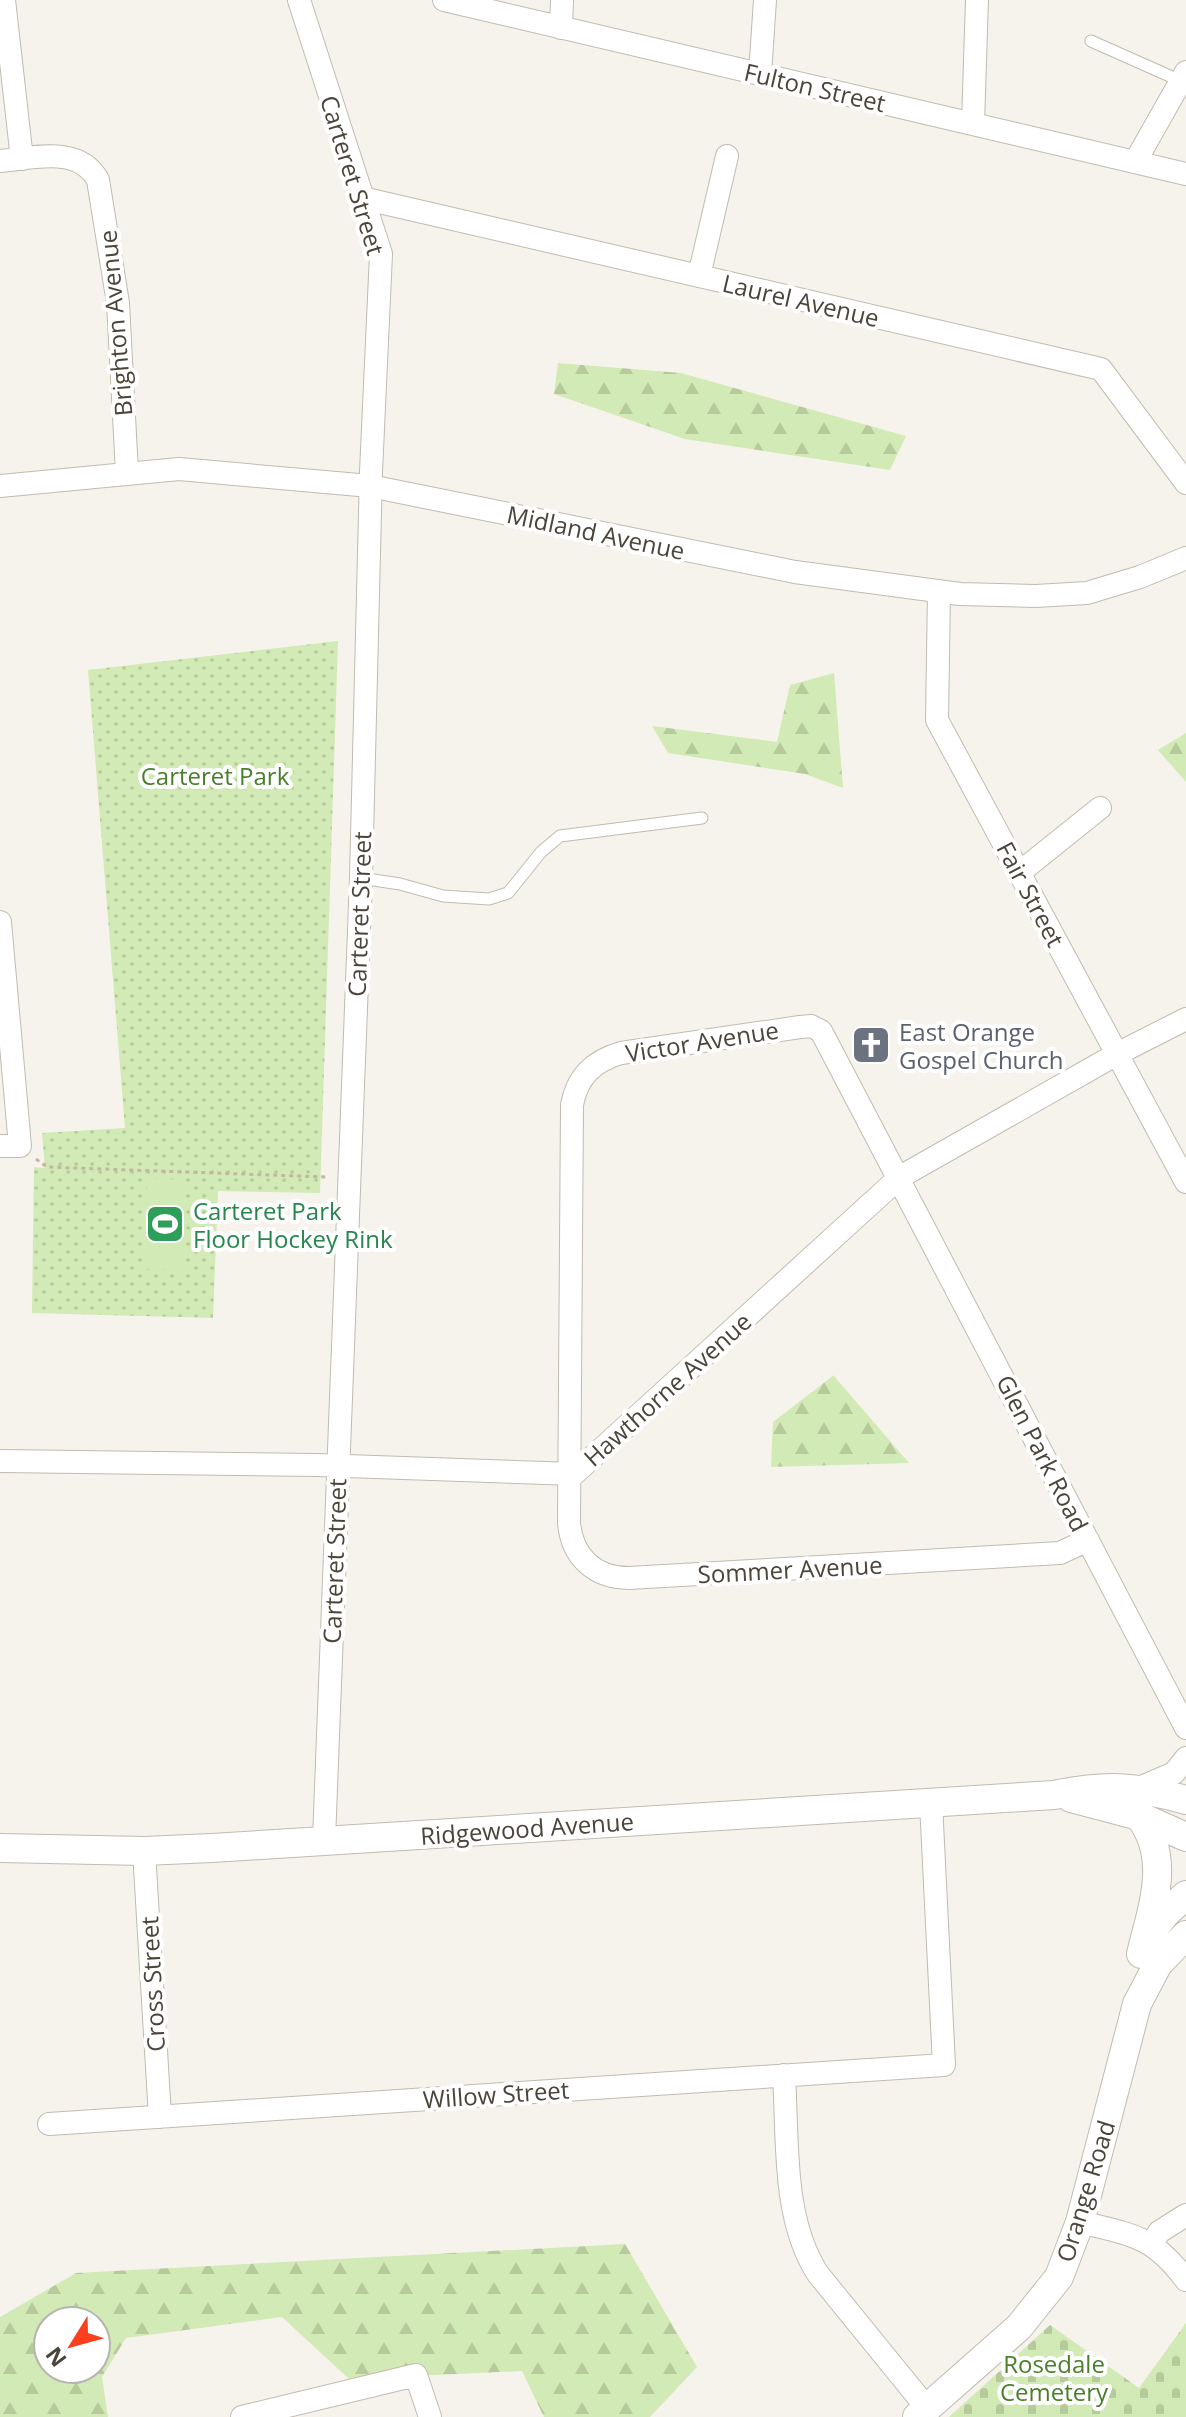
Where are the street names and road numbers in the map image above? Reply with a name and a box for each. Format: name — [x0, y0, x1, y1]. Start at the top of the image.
street label: Fulton Street — [741, 55, 889, 119]
street label: Carteret Street — [313, 91, 393, 259]
street label: Brighton Avenue — [90, 229, 140, 417]
street label: Laurel Avenue — [719, 266, 883, 334]
street label: Midland Avenue — [504, 497, 688, 567]
street label: Carteret Street — [340, 831, 378, 997]
street label: Fair Street — [989, 836, 1073, 952]
street label: Victor Avenue — [623, 1013, 781, 1069]
street label: Hawthorne Avenue — [576, 1305, 758, 1473]
street label: Glen Park Road — [989, 1369, 1097, 1537]
street label: Carteret Street — [315, 1478, 353, 1644]
street label: Sommer Avenue — [697, 1548, 883, 1590]
street label: Ridgewood Avenue — [419, 1804, 635, 1852]
street label: Cross Street — [132, 1915, 172, 2053]
street label: Willow Street — [422, 2072, 570, 2116]
street label: Orange Road — [1048, 2116, 1122, 2266]

